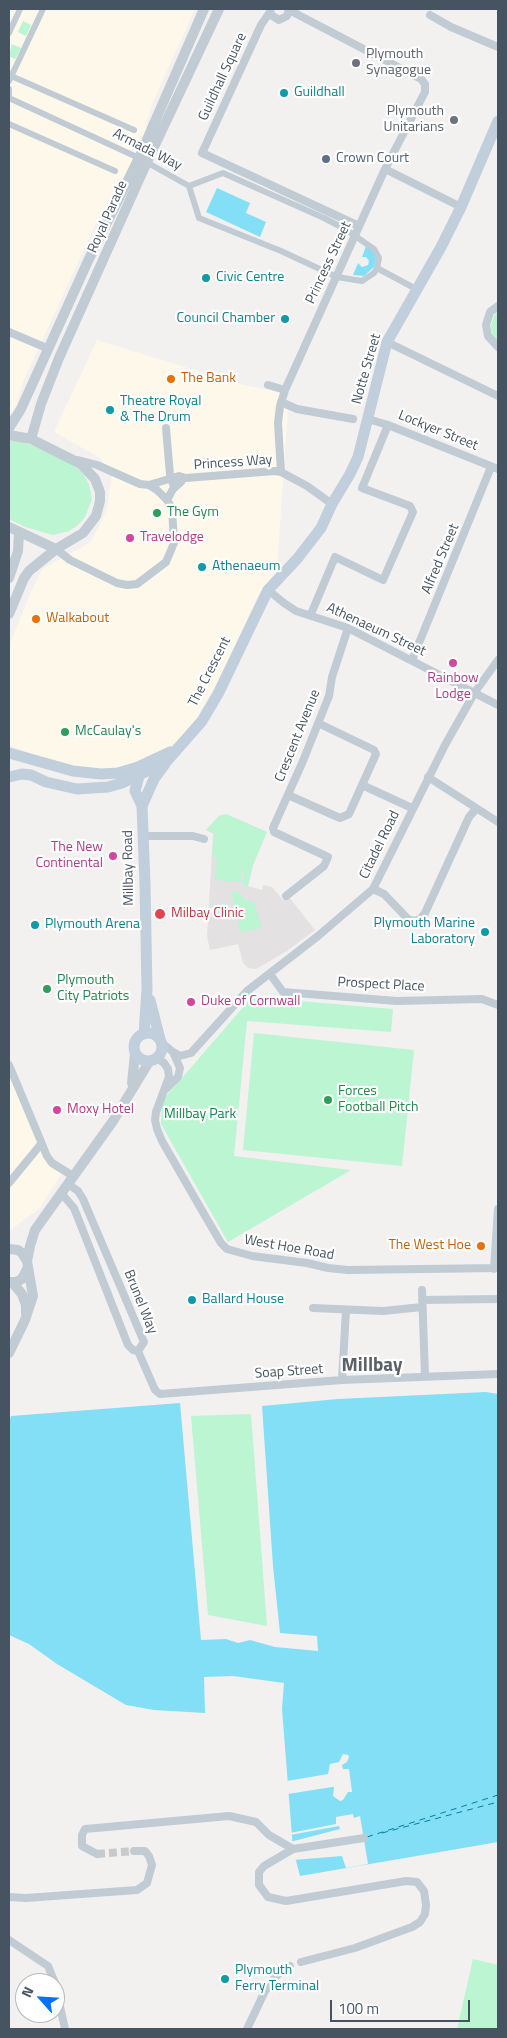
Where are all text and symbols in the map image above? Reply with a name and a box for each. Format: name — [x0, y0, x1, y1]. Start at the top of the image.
street label: Guildhall Square — [195, 30, 251, 124]
place label: Plymouth Synagogue — [366, 47, 431, 80]
marker: Plymouth Synagogue — [350, 57, 362, 69]
place label: Guildhall — [294, 85, 345, 101]
marker: Guildhall — [278, 87, 290, 99]
place label: Plymouth Unitarians — [384, 104, 444, 136]
marker: Plymouth Unitarians — [448, 114, 460, 126]
street label: Armada Way — [110, 125, 184, 175]
place label: Crown Court — [336, 151, 409, 167]
marker: Crown Court — [320, 153, 332, 165]
street label: Royal Parade — [85, 178, 131, 256]
street label: Princess Street — [303, 219, 355, 307]
place label: Civic Centre — [216, 270, 284, 286]
marker: Civic Centre — [200, 272, 212, 284]
place label: Council Chamber — [177, 311, 275, 327]
marker: Council Chamber — [279, 313, 291, 325]
street label: Notte Street — [349, 332, 385, 406]
place label: The Bank — [181, 371, 236, 387]
marker: The Bank — [165, 373, 177, 385]
place label: Theatre Royal & The Drum — [120, 394, 201, 427]
marker: Theatre Royal & The Drum — [104, 404, 116, 416]
street label: Lockyer Street — [396, 407, 480, 455]
street label: Princess Way — [193, 452, 273, 474]
place label: The Gym — [167, 505, 219, 521]
marker: The Gym — [151, 507, 163, 519]
street label: Alfred Street — [419, 521, 463, 597]
place label: Travelodge — [140, 530, 204, 546]
marker: Travelodge — [124, 532, 136, 544]
place label: Athenaeum — [212, 559, 280, 575]
marker: Athenaeum — [196, 561, 208, 573]
street label: Athenaeum Street — [324, 600, 428, 660]
place label: Walkabout — [46, 611, 109, 627]
marker: Walkabout — [30, 613, 42, 625]
street label: The Crescent — [185, 634, 235, 710]
marker: Rainbow Lodge — [447, 657, 459, 669]
place label: Rainbow Lodge — [427, 671, 479, 704]
street label: Crescent Avenue — [272, 687, 324, 785]
place label: McCaulay's — [75, 724, 141, 740]
marker: McCaulay's — [59, 726, 71, 738]
street label: Citadel Road — [356, 808, 404, 882]
street label: Millbay Road — [120, 830, 138, 906]
place label: The New Continental — [35, 840, 103, 872]
marker: The New Continental — [107, 850, 119, 862]
place label: Milbay Clinic — [171, 906, 244, 922]
marker: Milbay Clinic — [153, 907, 167, 921]
place label: Plymouth Marine Laboratory — [373, 916, 475, 949]
place label: Plymouth Arena — [45, 917, 140, 933]
marker: Plymouth Arena — [29, 919, 41, 931]
marker: Plymouth Marine Laboratory — [479, 926, 491, 938]
place label: Plymouth City Patriots — [57, 973, 129, 1006]
street label: Prospect Place — [337, 974, 425, 996]
marker: Plymouth City Patriots — [41, 983, 53, 995]
place label: Duke of Cornwall — [201, 994, 300, 1010]
marker: Duke of Cornwall — [185, 996, 197, 1008]
place label: Forces Football Pitch — [338, 1084, 419, 1116]
marker: Forces Football Pitch — [322, 1094, 334, 1106]
place label: Moxy Hotel — [67, 1102, 134, 1118]
marker: Moxy Hotel — [51, 1104, 63, 1116]
park label: Millbay Park — [164, 1107, 236, 1123]
street label: West Hoe Road — [243, 1232, 335, 1264]
place label: The West Hoe — [388, 1238, 471, 1254]
marker: The West Hoe — [475, 1240, 487, 1252]
street label: Brunel Way — [120, 1267, 160, 1337]
place label: Ballard House — [202, 1292, 284, 1308]
marker: Ballard House — [186, 1294, 198, 1306]
district label: Millbay — [342, 1355, 402, 1377]
street label: Soap Street — [254, 1361, 324, 1383]
place label: Plymouth Ferry Terminal — [235, 1963, 319, 1995]
north arrow — [15, 1973, 65, 2023]
marker: Plymouth Ferry Terminal — [219, 1973, 231, 1985]
text: N — [15, 1983, 39, 2001]
scale bar — [332, 1990, 472, 2022]
text: 100 m — [338, 1997, 379, 2020]

